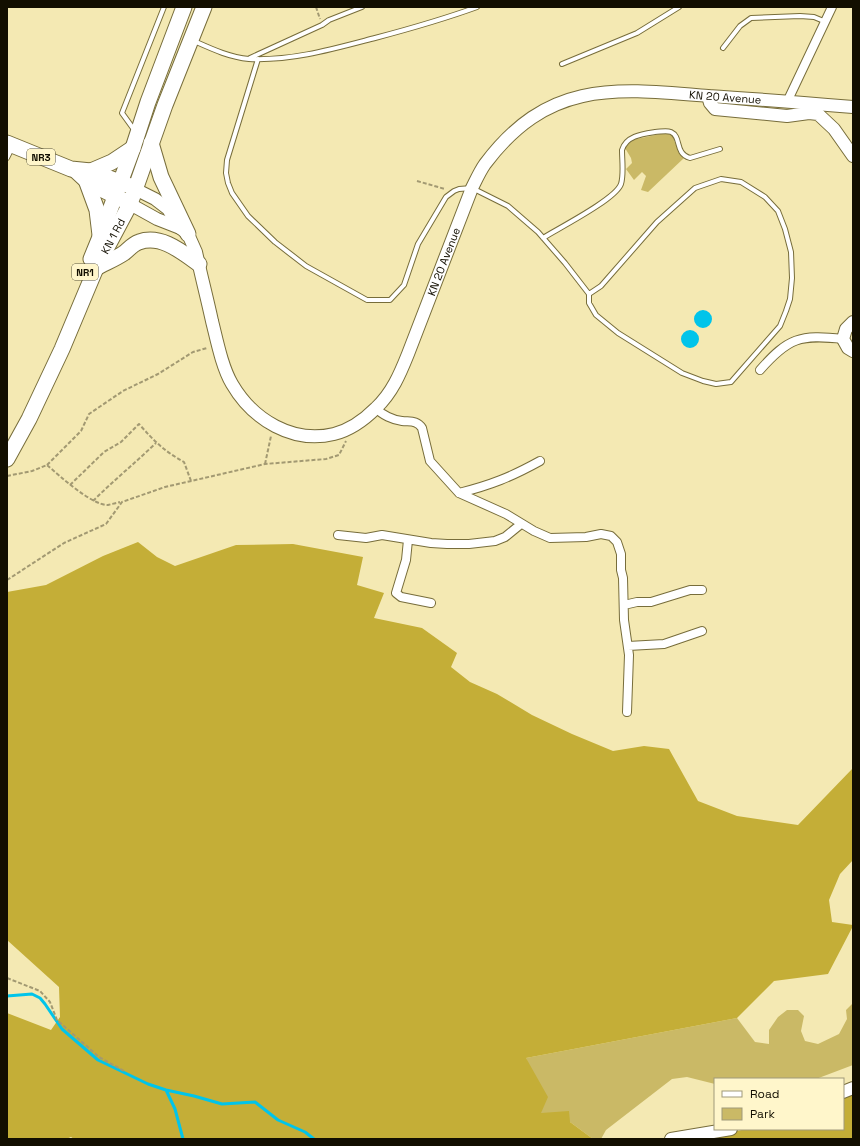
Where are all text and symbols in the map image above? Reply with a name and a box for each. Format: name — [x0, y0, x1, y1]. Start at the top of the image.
street label: KN 20 Avenue — [688, 87, 762, 107]
road number: NR3 — [27, 149, 55, 165]
street label: KN 1 Rd — [98, 216, 128, 256]
street label: KN 20 Avenue — [424, 225, 463, 298]
road number: NR1 — [72, 264, 98, 280]
legend — [714, 1078, 844, 1130]
text: Road — [750, 1086, 779, 1102]
text: Park — [750, 1106, 775, 1122]

